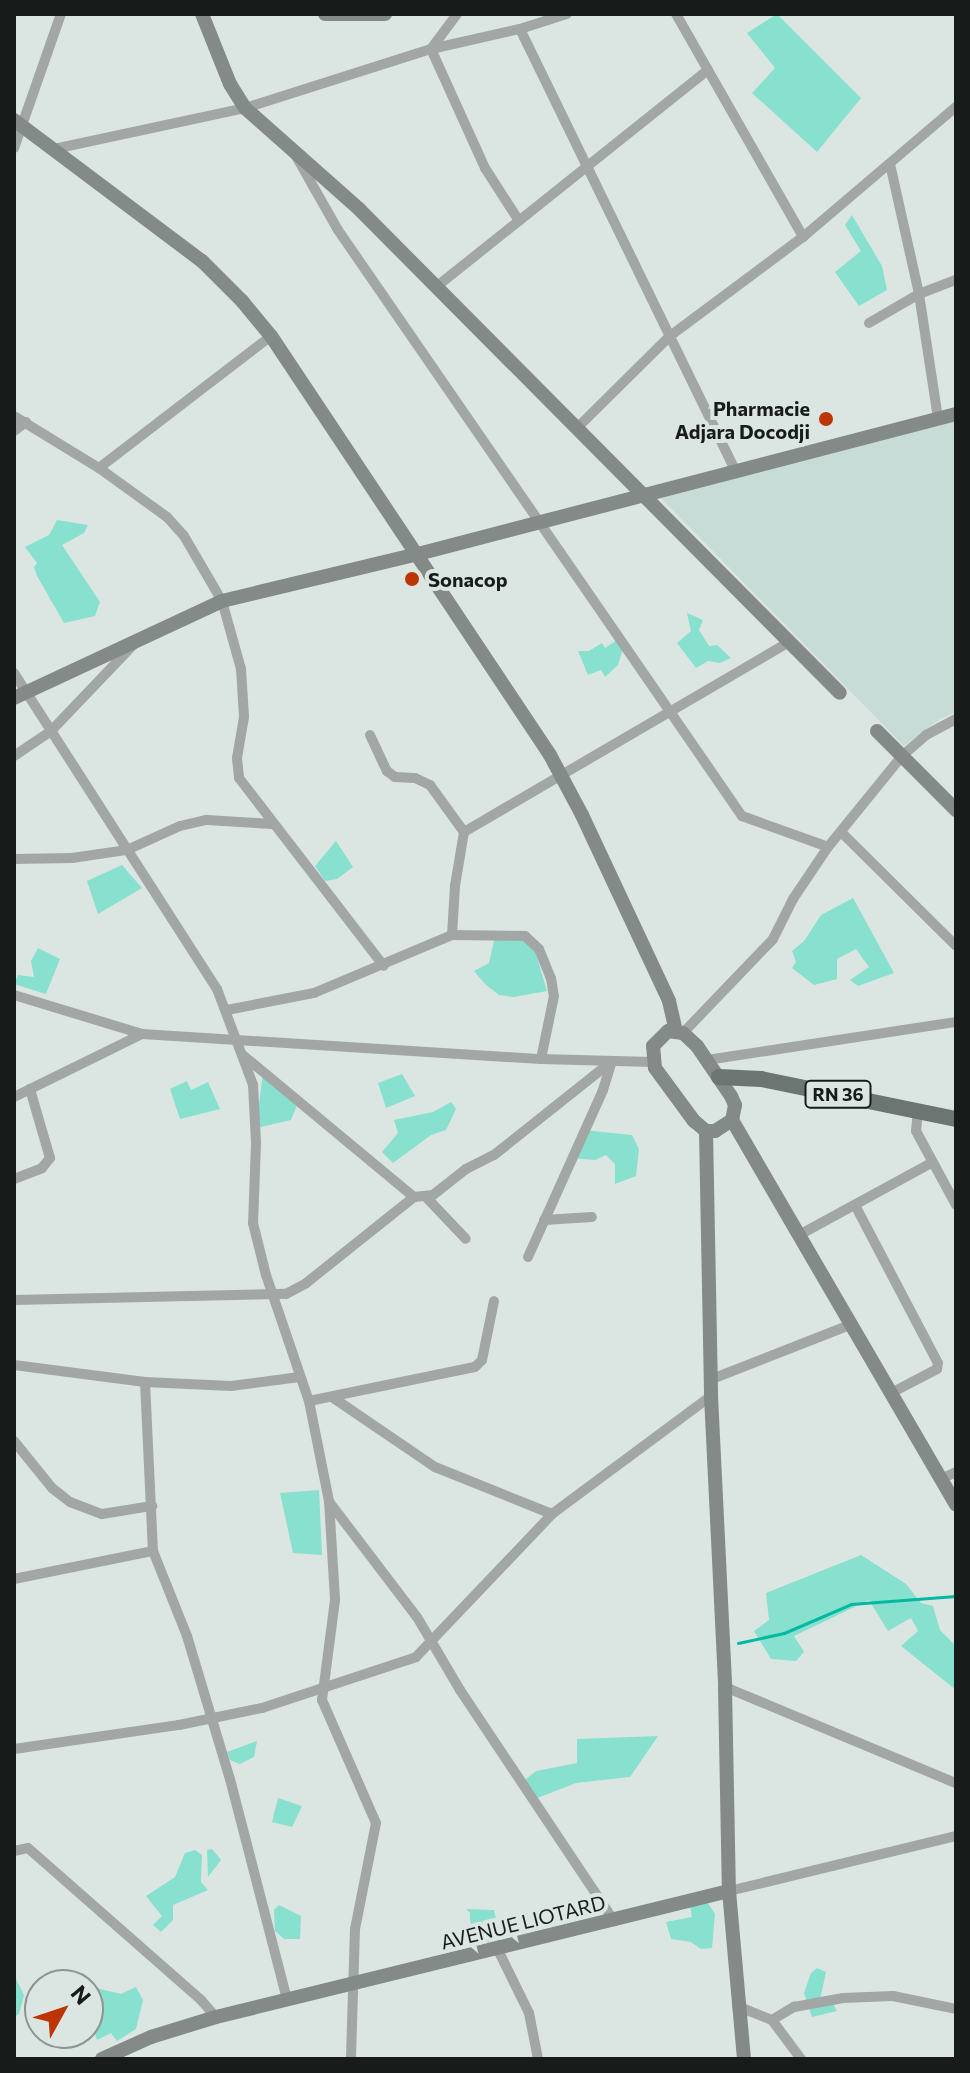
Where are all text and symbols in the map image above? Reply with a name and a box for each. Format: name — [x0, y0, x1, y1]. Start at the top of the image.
place label: Pharmacie Adjara Docodji — [675, 396, 810, 443]
marker: Pharmacie Adjara Docodji — [817, 410, 835, 428]
place label: Sonacop — [428, 567, 508, 591]
marker: Sonacop — [403, 570, 421, 588]
road number: RN 36 — [804, 1080, 872, 1108]
street label: AVENUE LIOTARD — [438, 1890, 608, 1954]
north arrow — [24, 1969, 104, 2049]
text: N — [66, 1980, 97, 2010]

